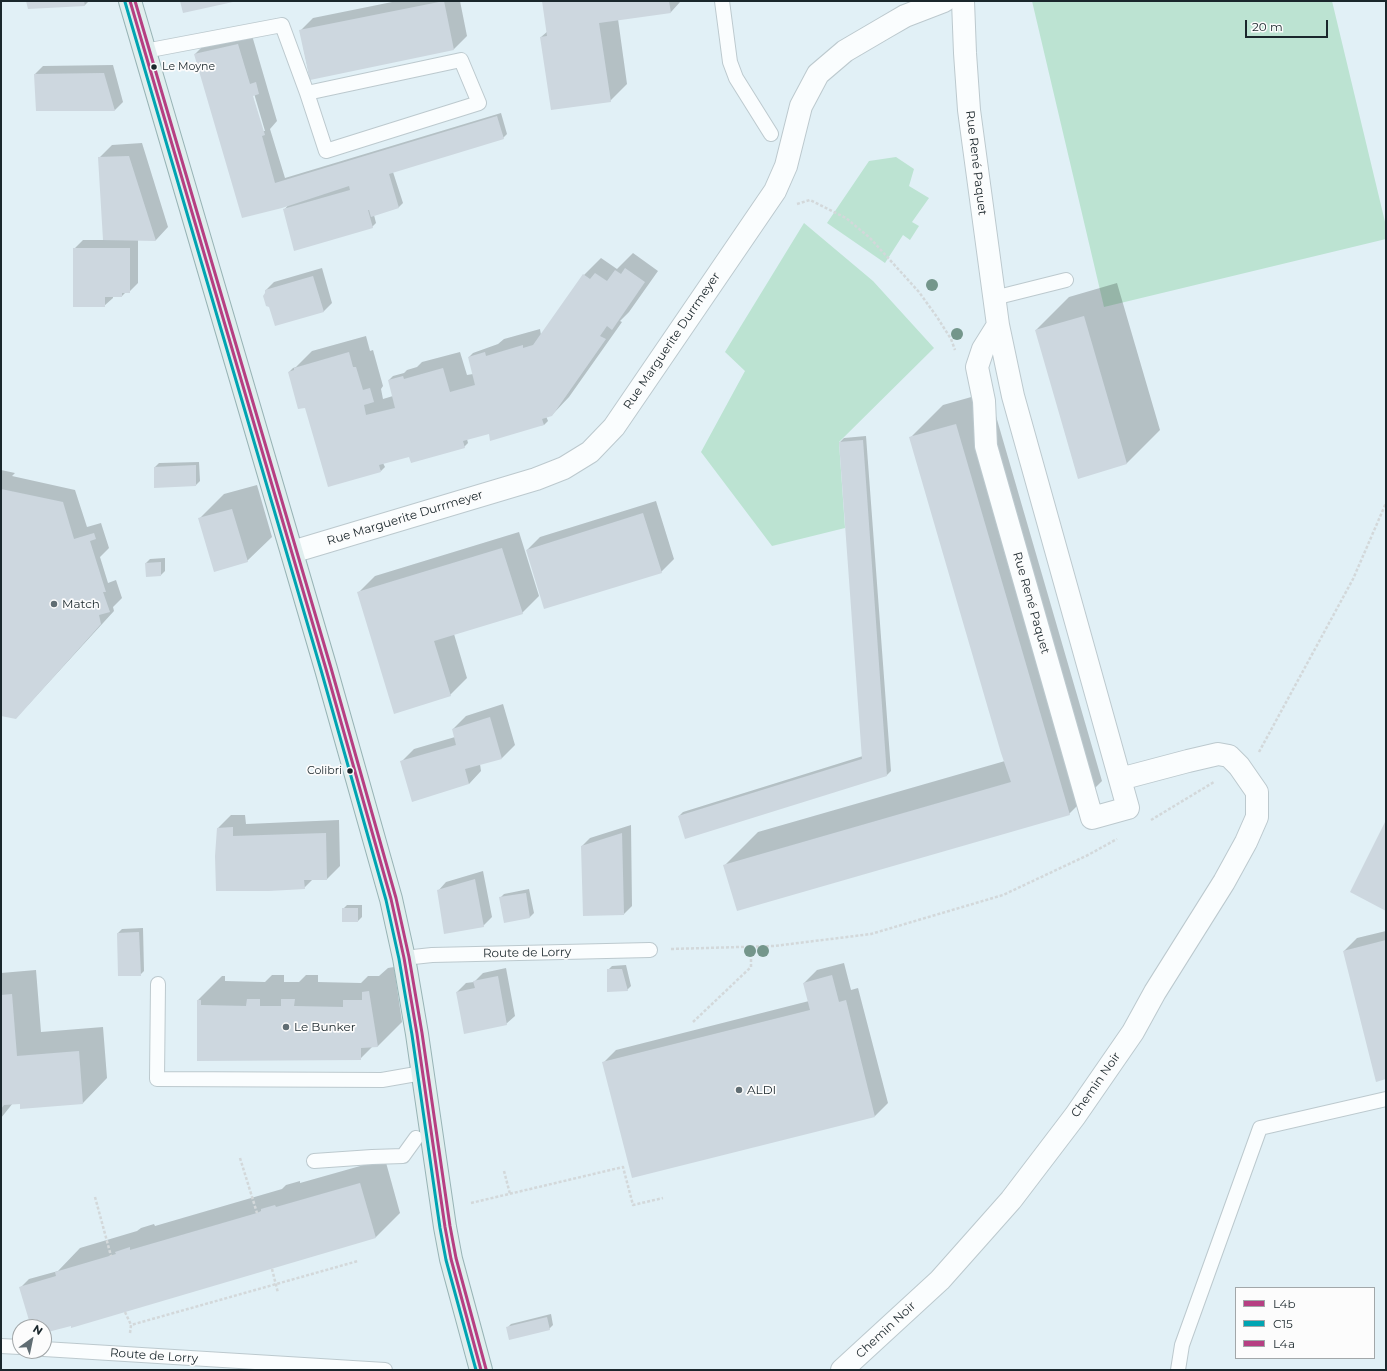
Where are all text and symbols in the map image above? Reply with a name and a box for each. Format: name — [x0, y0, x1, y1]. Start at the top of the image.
scale bar — [1247, 12, 1330, 38]
text: 20 m — [1252, 19, 1283, 34]
place label: Le Moyne — [162, 60, 215, 74]
marker: Le Moyne — [149, 62, 159, 72]
street label: Rue René Paquet — [962, 110, 990, 216]
street label: Rue Marguerite Durrmeyer — [621, 270, 723, 412]
street label: Rue Marguerite Durrmeyer — [325, 487, 485, 549]
street label: Rue René Paquet — [1010, 550, 1052, 656]
place label: Match — [62, 597, 100, 611]
marker: Match — [49, 599, 59, 609]
place label: Colibri — [307, 764, 342, 778]
marker: Colibri — [345, 766, 355, 776]
street label: Route de Lorry — [483, 945, 571, 961]
place label: Le Bunker — [294, 1020, 356, 1034]
marker: Le Bunker — [281, 1022, 291, 1032]
street label: Chemin Noir — [1068, 1050, 1124, 1120]
place label: ALDI — [747, 1083, 776, 1097]
marker: ALDI — [734, 1085, 744, 1095]
legend — [1235, 1287, 1375, 1359]
text: L4b — [1273, 1296, 1296, 1311]
street label: Chemin Noir — [853, 1299, 919, 1361]
text: C15 — [1273, 1316, 1293, 1331]
north arrow — [12, 1319, 52, 1359]
text: N — [30, 1321, 46, 1338]
text: L4a — [1273, 1336, 1295, 1351]
street label: Route de Lorry — [109, 1346, 199, 1366]

